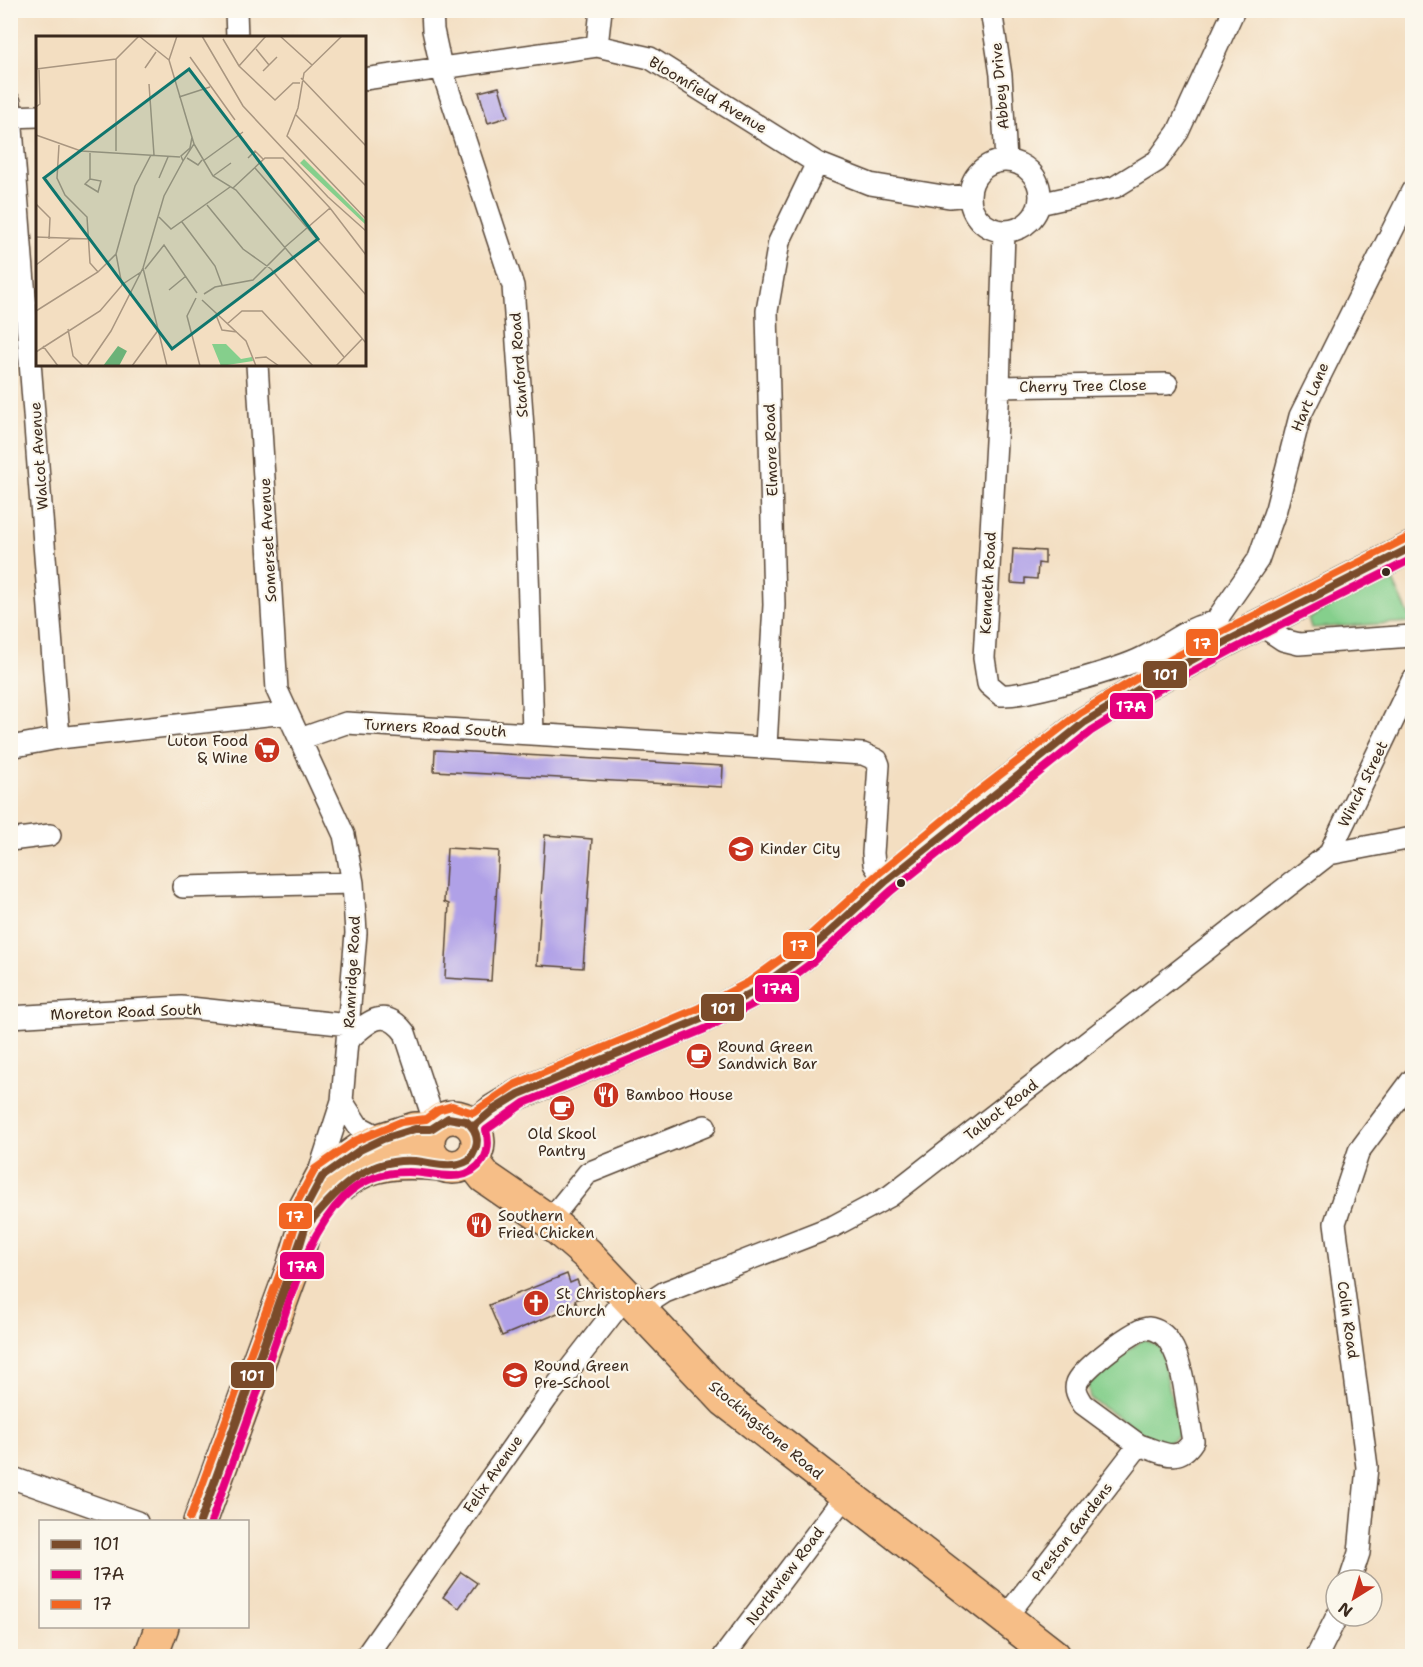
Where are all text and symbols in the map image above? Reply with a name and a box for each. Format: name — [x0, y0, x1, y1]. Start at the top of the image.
inset map — [36, 36, 366, 366]
street label: Abbey Drive — [986, 42, 1014, 130]
street label: Bloomfield Avenue — [645, 52, 771, 138]
street label: Stanford Road — [505, 311, 533, 418]
street label: Hart Lane — [1286, 359, 1334, 435]
street label: Cherry Tree Close — [1019, 375, 1147, 397]
street label: Walcot Avenue — [25, 401, 53, 511]
street label: Elmore Road — [759, 403, 783, 497]
street label: Somerset Avenue — [255, 477, 281, 603]
street label: Kenneth Road — [975, 531, 1001, 635]
unlabelled marker — [1380, 566, 1392, 578]
line badge: 17 — [1185, 628, 1219, 657]
text: 17 — [1193, 633, 1211, 654]
line badge: 101 — [1142, 660, 1188, 689]
text: 101 — [1153, 664, 1177, 685]
line badge: 17A — [1109, 692, 1154, 720]
text: 17A — [1116, 696, 1146, 717]
street label: Turners Road South — [363, 714, 507, 742]
place label: Luton Food & Wine — [167, 731, 248, 768]
supermarket icon: Luton Food & Wine — [252, 735, 282, 765]
street label: Winch Street — [1334, 738, 1392, 830]
school or university icon: Kinder City — [726, 834, 756, 864]
place label: Kinder City — [760, 839, 841, 859]
unlabelled marker — [895, 877, 907, 889]
street label: Ramridge Road — [339, 915, 365, 1029]
line badge: 17 — [782, 931, 816, 960]
text: 17 — [790, 935, 808, 956]
line badge: 17A — [754, 974, 800, 1003]
text: 17A — [762, 978, 792, 999]
line badge: 101 — [700, 993, 745, 1022]
text: 101 — [711, 998, 735, 1019]
street label: Moreton Road South — [50, 999, 202, 1025]
place label: Round Green Sandwich Bar — [718, 1037, 818, 1074]
cafe icon: Round Green Sandwich Bar — [684, 1041, 714, 1071]
street label: Talbot Road — [960, 1075, 1042, 1145]
restaurant icon: Bamboo House — [591, 1080, 621, 1110]
place label: Bamboo House — [626, 1085, 733, 1105]
cafe icon: Old Skool Pantry — [547, 1093, 577, 1123]
place label: Old Skool Pantry — [528, 1124, 597, 1161]
line badge: 17 — [278, 1202, 313, 1230]
text: 17 — [286, 1206, 304, 1227]
place label: Southern Fried Chicken — [498, 1206, 594, 1243]
restaurant icon: Southern Fried Chicken — [464, 1210, 494, 1240]
line badge: 17A — [279, 1251, 325, 1280]
text: 17A — [287, 1256, 317, 1277]
street label: Colin Road — [1333, 1280, 1363, 1361]
place label: St Christophers Church — [556, 1284, 666, 1321]
church icon: St Christophers Church — [521, 1288, 551, 1318]
place label: Round Green Pre-School — [534, 1356, 629, 1393]
school or university icon: Round Green Pre-School — [500, 1360, 530, 1390]
line badge: 101 — [230, 1361, 275, 1389]
text: 101 — [240, 1365, 264, 1386]
street label: Stockingstone Road — [705, 1376, 828, 1484]
street label: Felix Avenue — [459, 1431, 527, 1517]
street label: Preston Gardens — [1027, 1478, 1117, 1586]
legend — [39, 1520, 249, 1628]
street label: Northview Road — [741, 1522, 829, 1629]
text: 101 — [93, 1532, 120, 1556]
text: 17A — [93, 1562, 125, 1586]
north arrow — [1324, 1568, 1384, 1628]
text: 17 — [93, 1592, 112, 1616]
text: N — [1334, 1597, 1357, 1622]

